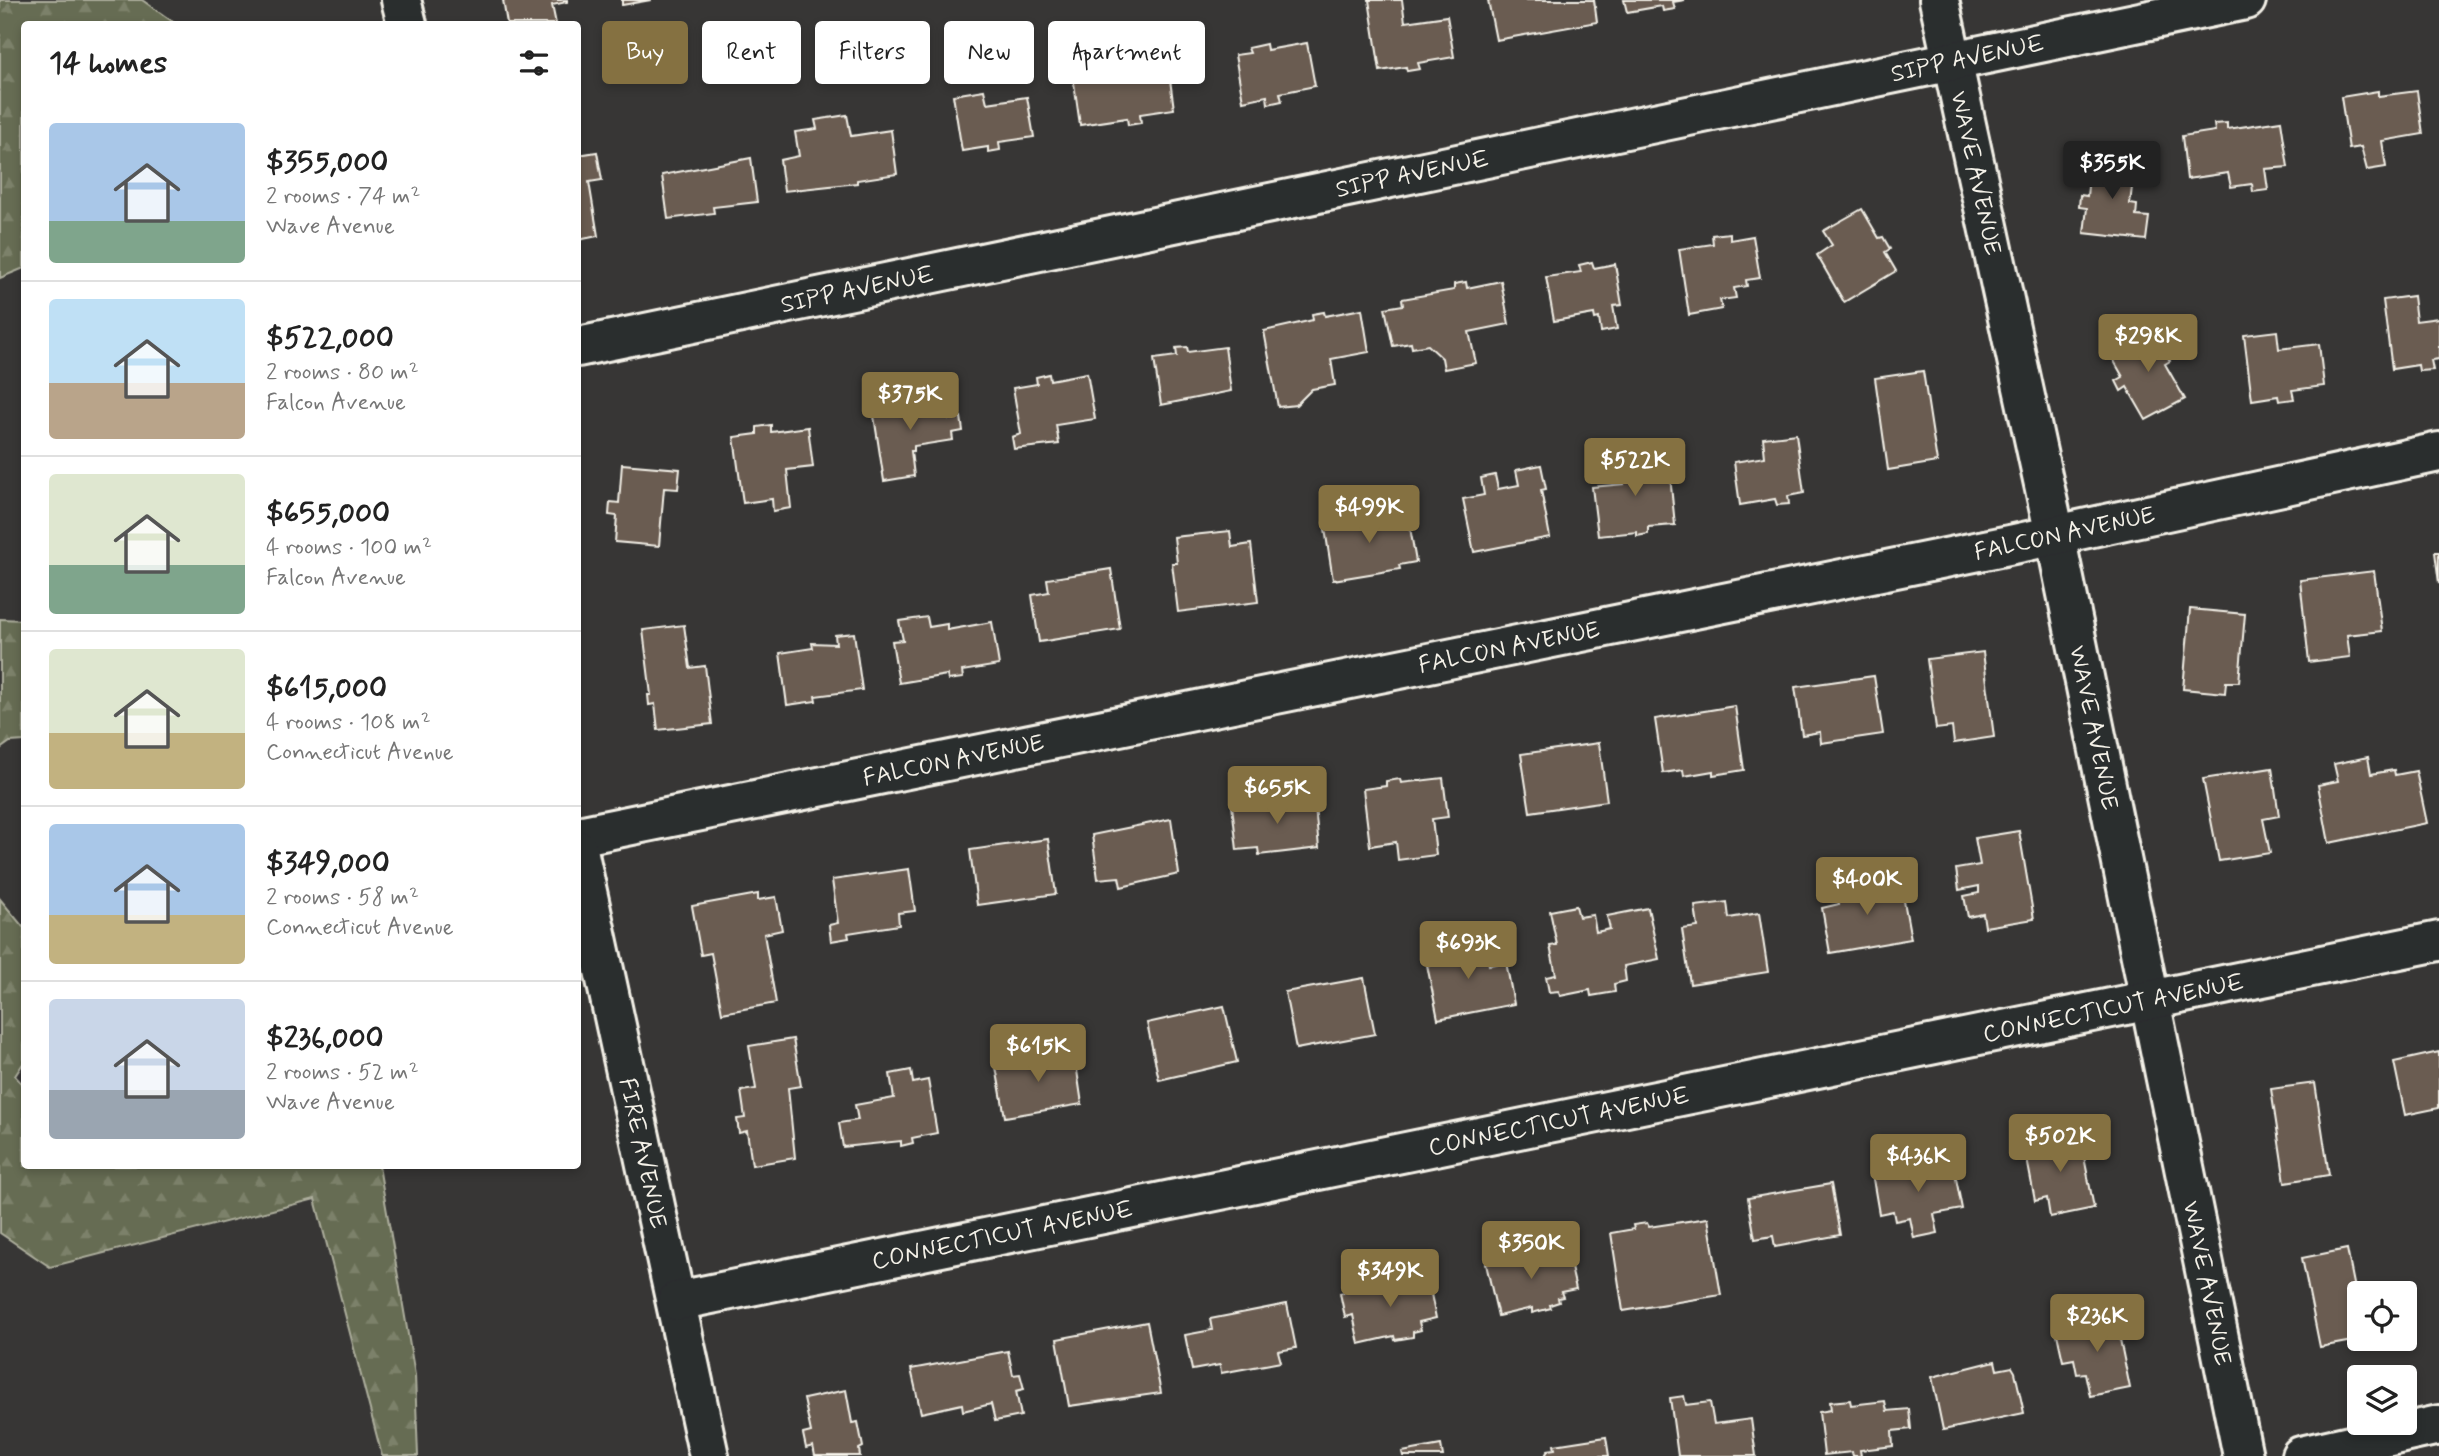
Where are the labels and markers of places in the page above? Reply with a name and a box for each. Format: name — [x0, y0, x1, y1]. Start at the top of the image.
pin: $355K — [2063, 142, 2161, 201]
pin: $298K — [2099, 314, 2197, 374]
pin: $375K — [861, 372, 959, 432]
pin: $522K — [1586, 438, 1684, 498]
pin: $499K — [1320, 486, 1418, 545]
pin: $655K — [1228, 766, 1326, 826]
pin: $400K — [1818, 858, 1916, 917]
pin: $693K — [1419, 922, 1517, 981]
pin: $615K — [989, 1024, 1087, 1084]
pin: $502K — [2011, 1114, 2109, 1174]
pin: $436K — [1869, 1134, 1967, 1194]
pin: $350K — [1482, 1222, 1580, 1281]
pin: $349K — [1341, 1250, 1439, 1309]
pin: $236K — [2048, 1294, 2146, 1354]

